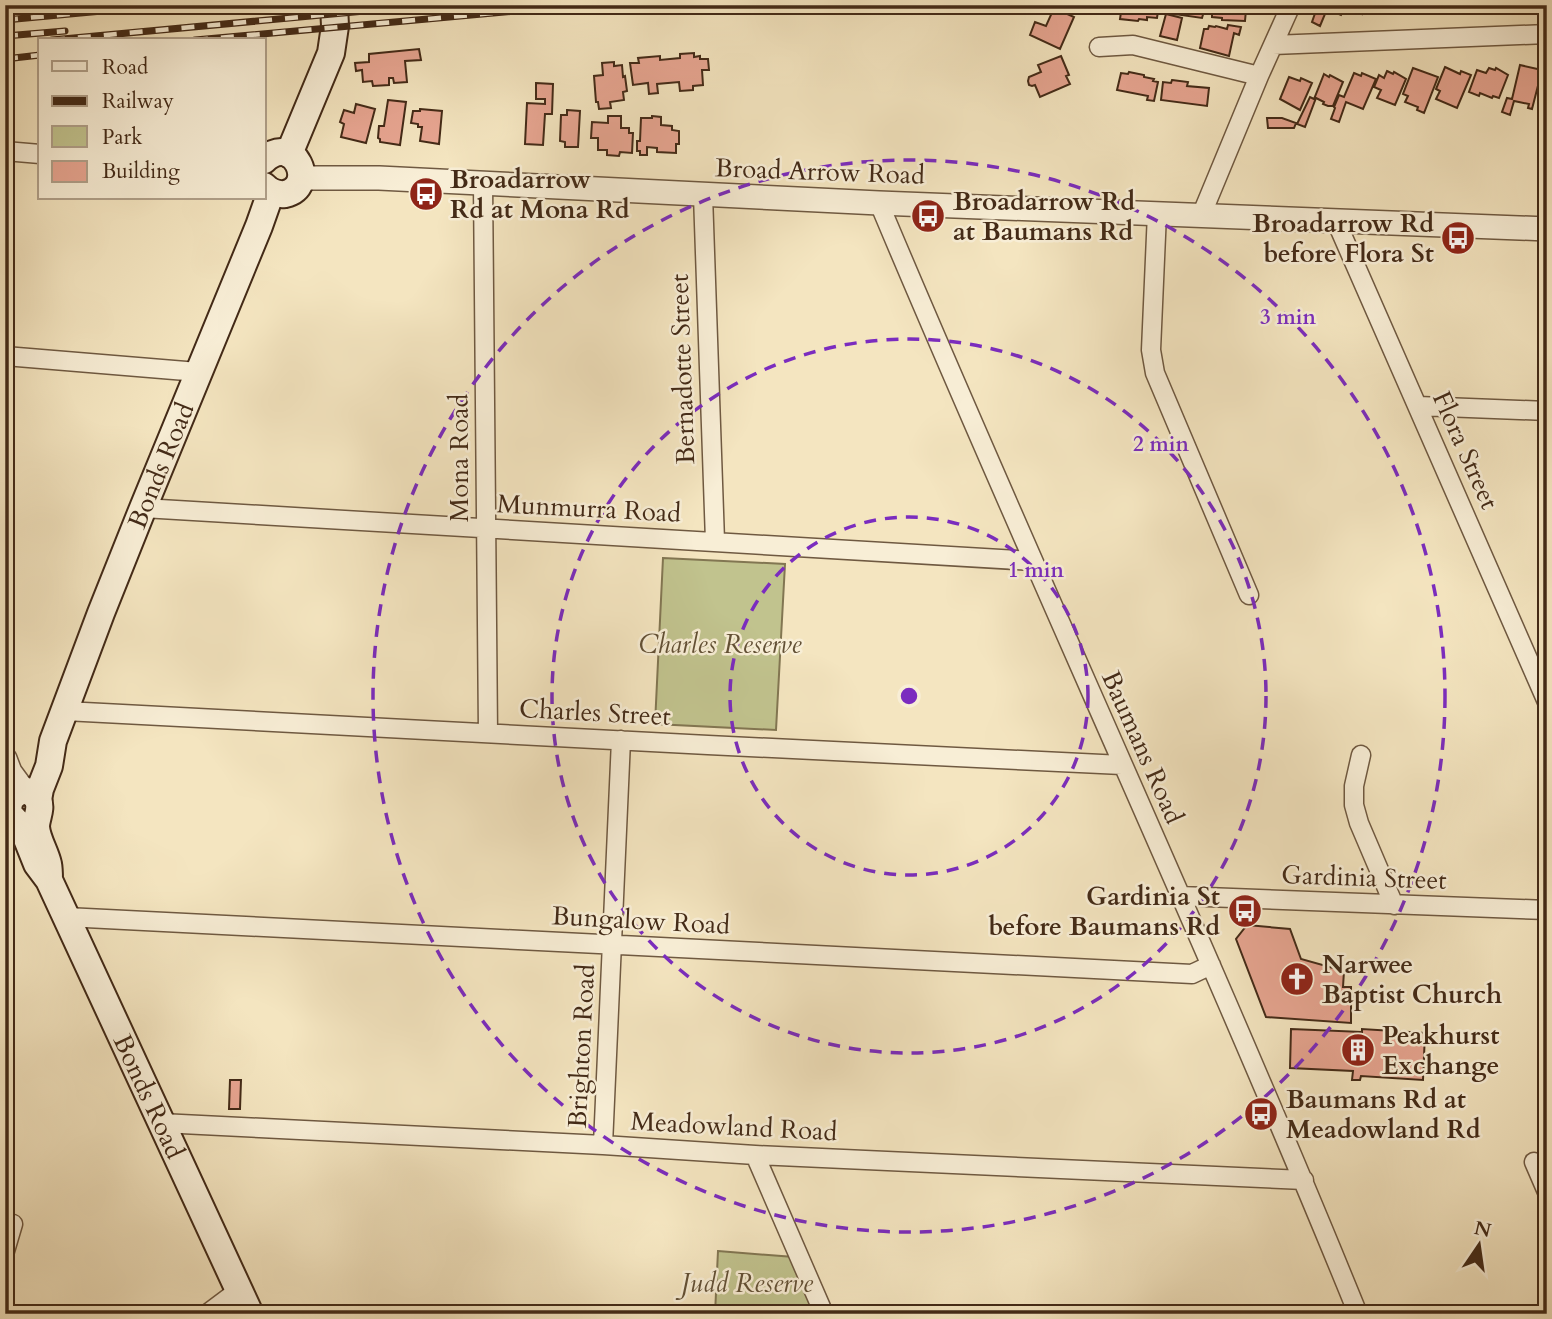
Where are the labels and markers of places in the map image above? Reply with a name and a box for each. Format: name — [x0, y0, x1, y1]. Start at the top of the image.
place label: Broadarrow Rd at Mona Rd — [450, 162, 630, 227]
bus stop icon: Broadarrow Rd at Mona Rd — [407, 175, 445, 213]
place label: Broadarrow Rd at Baumans Rd — [953, 184, 1135, 249]
bus stop icon: Broadarrow Rd at Baumans Rd — [909, 197, 947, 235]
place label: Broadarrow Rd before Flora St — [1252, 206, 1434, 271]
bus stop icon: Broadarrow Rd before Flora St — [1439, 219, 1477, 257]
centre of rings — [897, 684, 921, 708]
place label: Gardinia St before Baumans Rd — [988, 879, 1220, 944]
bus stop icon: Gardinia St before Baumans Rd — [1226, 892, 1264, 930]
place label: Narwee Baptist Church — [1322, 947, 1502, 1012]
church icon: Narwee Baptist Church — [1278, 960, 1316, 998]
place label: Peakhurst Exchange — [1382, 1018, 1500, 1083]
building icon: Peakhurst Exchange — [1339, 1031, 1377, 1069]
place label: Baumans Rd at Meadowland Rd — [1286, 1082, 1481, 1147]
bus stop icon: Baumans Rd at Meadowland Rd — [1242, 1095, 1280, 1133]

